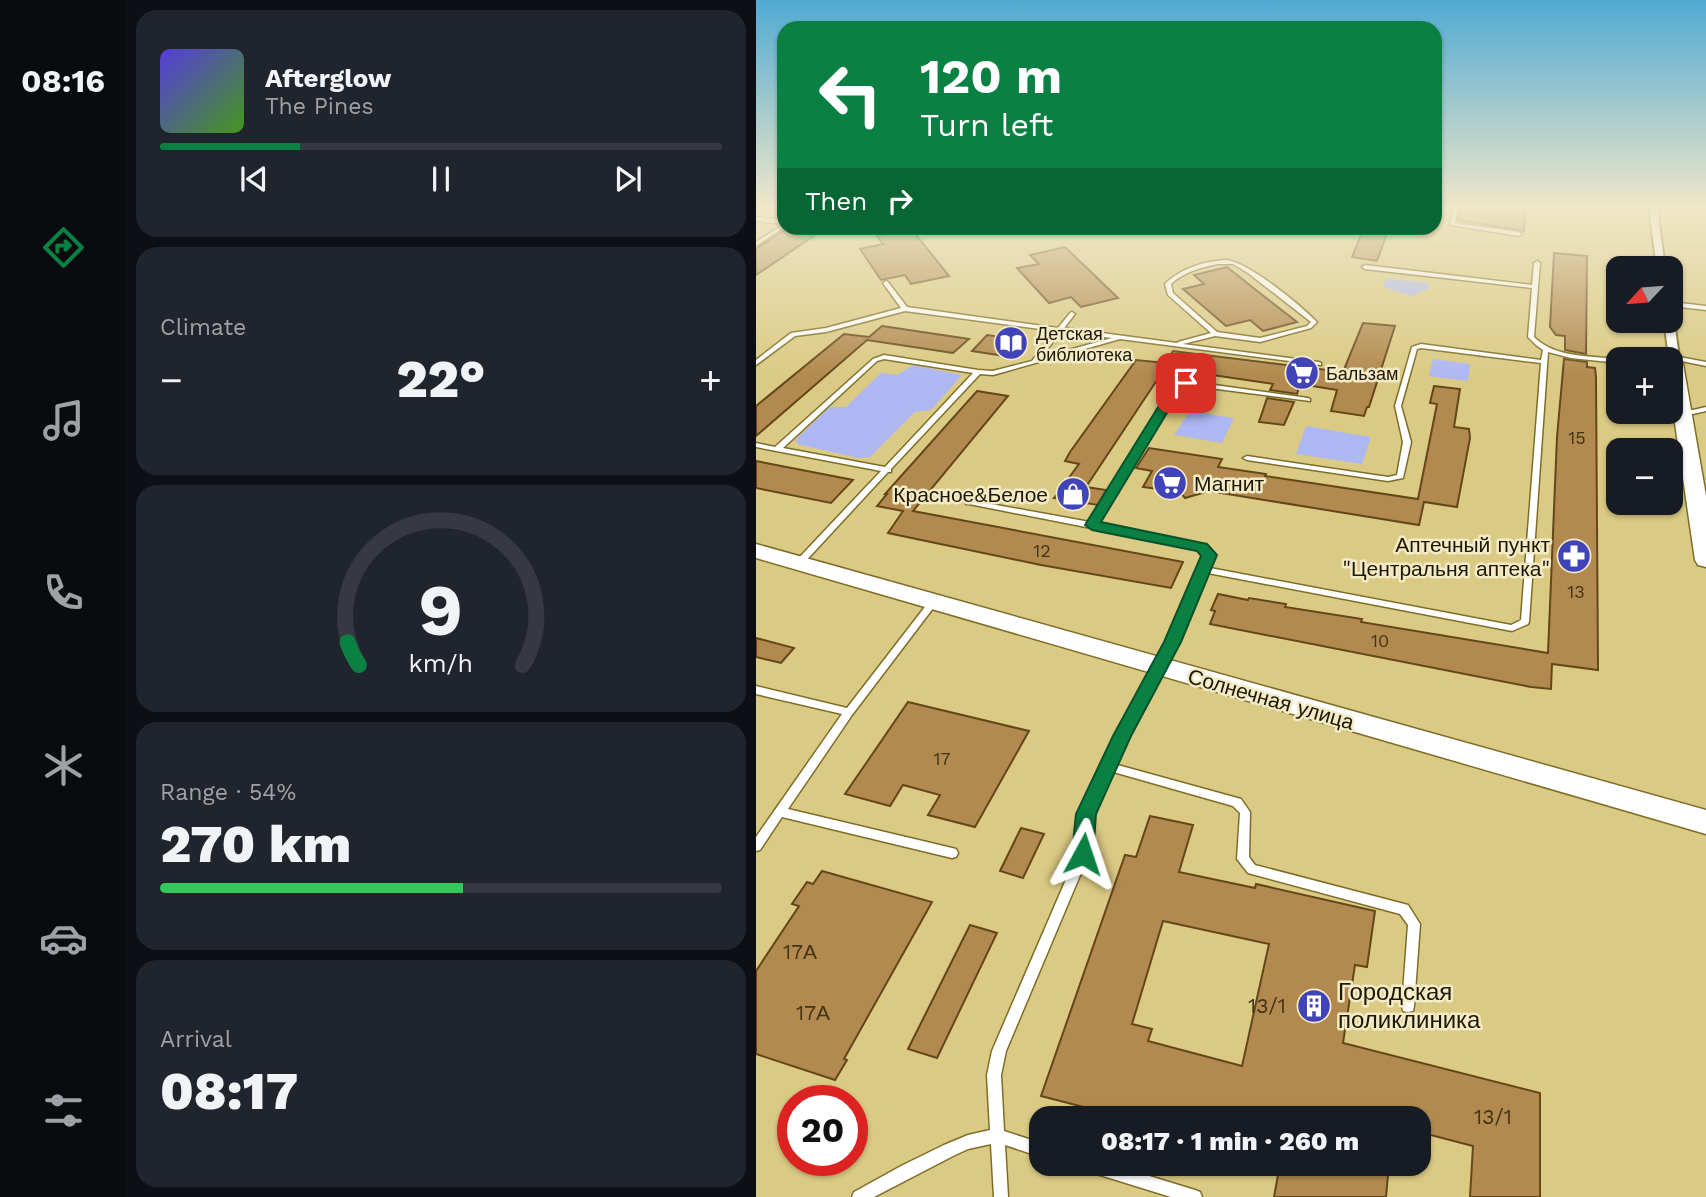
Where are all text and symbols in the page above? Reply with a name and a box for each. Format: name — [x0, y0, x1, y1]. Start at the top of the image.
text: 120 m — [920, 47, 1062, 105]
icon: left — [805, 49, 896, 140]
text: 08:16 — [21, 62, 105, 100]
text: Afterglow — [265, 63, 391, 93]
text: The Pines — [265, 93, 374, 120]
text: Turn left — [920, 106, 1053, 144]
icon: previous — [235, 160, 273, 198]
icon: pause — [422, 160, 460, 198]
icon: next — [609, 160, 647, 198]
icon: right — [881, 182, 919, 220]
text: Then — [805, 186, 867, 216]
icon: directions — [39, 223, 88, 272]
north arrow — [1606, 256, 1684, 332]
map controls — [1606, 256, 1683, 515]
text: Climate — [160, 314, 246, 341]
place label: Детская библиотека — [1036, 323, 1133, 365]
library icon: Детская библиотека — [992, 324, 1030, 362]
button: + — [1606, 347, 1683, 424]
text: 22° — [397, 349, 485, 410]
pin — [1156, 353, 1216, 413]
supermarket icon: Бальзам — [1283, 354, 1321, 392]
text: − — [160, 358, 183, 402]
text: + — [699, 358, 722, 402]
place label: Бальзам — [1326, 363, 1398, 384]
icon: arrive — [1167, 364, 1205, 402]
icon: music — [39, 396, 88, 445]
house number: 15 — [1568, 427, 1586, 448]
button: − — [1606, 438, 1683, 515]
supermarket icon: Магнит — [1151, 464, 1189, 502]
place label: Магнит — [1194, 471, 1264, 496]
shop icon: Красное&Белое — [1054, 475, 1092, 513]
place label: Красное&Белое — [893, 482, 1048, 507]
place label: Аптечный пункт "Центральня аптека" — [1343, 532, 1550, 581]
pharmacy icon: Аптечный пункт "Центральня аптека" — [1555, 537, 1593, 575]
house number: 12 — [1033, 540, 1051, 561]
text: 9 — [419, 567, 463, 653]
icon: phone — [39, 568, 88, 617]
house number: 13 — [1567, 581, 1585, 602]
house number: 10 — [1371, 630, 1389, 651]
text: km/h — [409, 648, 473, 677]
street label: Солнечная улица — [1185, 663, 1357, 735]
icon: climate — [39, 741, 88, 790]
house number: 17 — [933, 748, 951, 769]
text: Range · 54% — [160, 779, 296, 806]
text: 270 km — [160, 814, 351, 875]
position arrow — [1046, 817, 1120, 891]
icon: car — [39, 914, 88, 963]
house number: 17А — [783, 939, 817, 964]
place label: Городская поликлиника — [1338, 978, 1481, 1034]
building icon: Городская поликлиника — [1295, 987, 1333, 1025]
house number: 13/1 — [1248, 993, 1286, 1018]
house number: 17А — [796, 1000, 830, 1025]
text: Arrival — [160, 1026, 232, 1053]
text: 08:17 — [160, 1061, 298, 1122]
speed limit sign: 20 — [777, 1085, 868, 1176]
icon: filters — [39, 1086, 88, 1135]
house number: 13/1 — [1474, 1104, 1512, 1129]
text: 08:17 · 1 min · 260 m — [1101, 1126, 1359, 1156]

